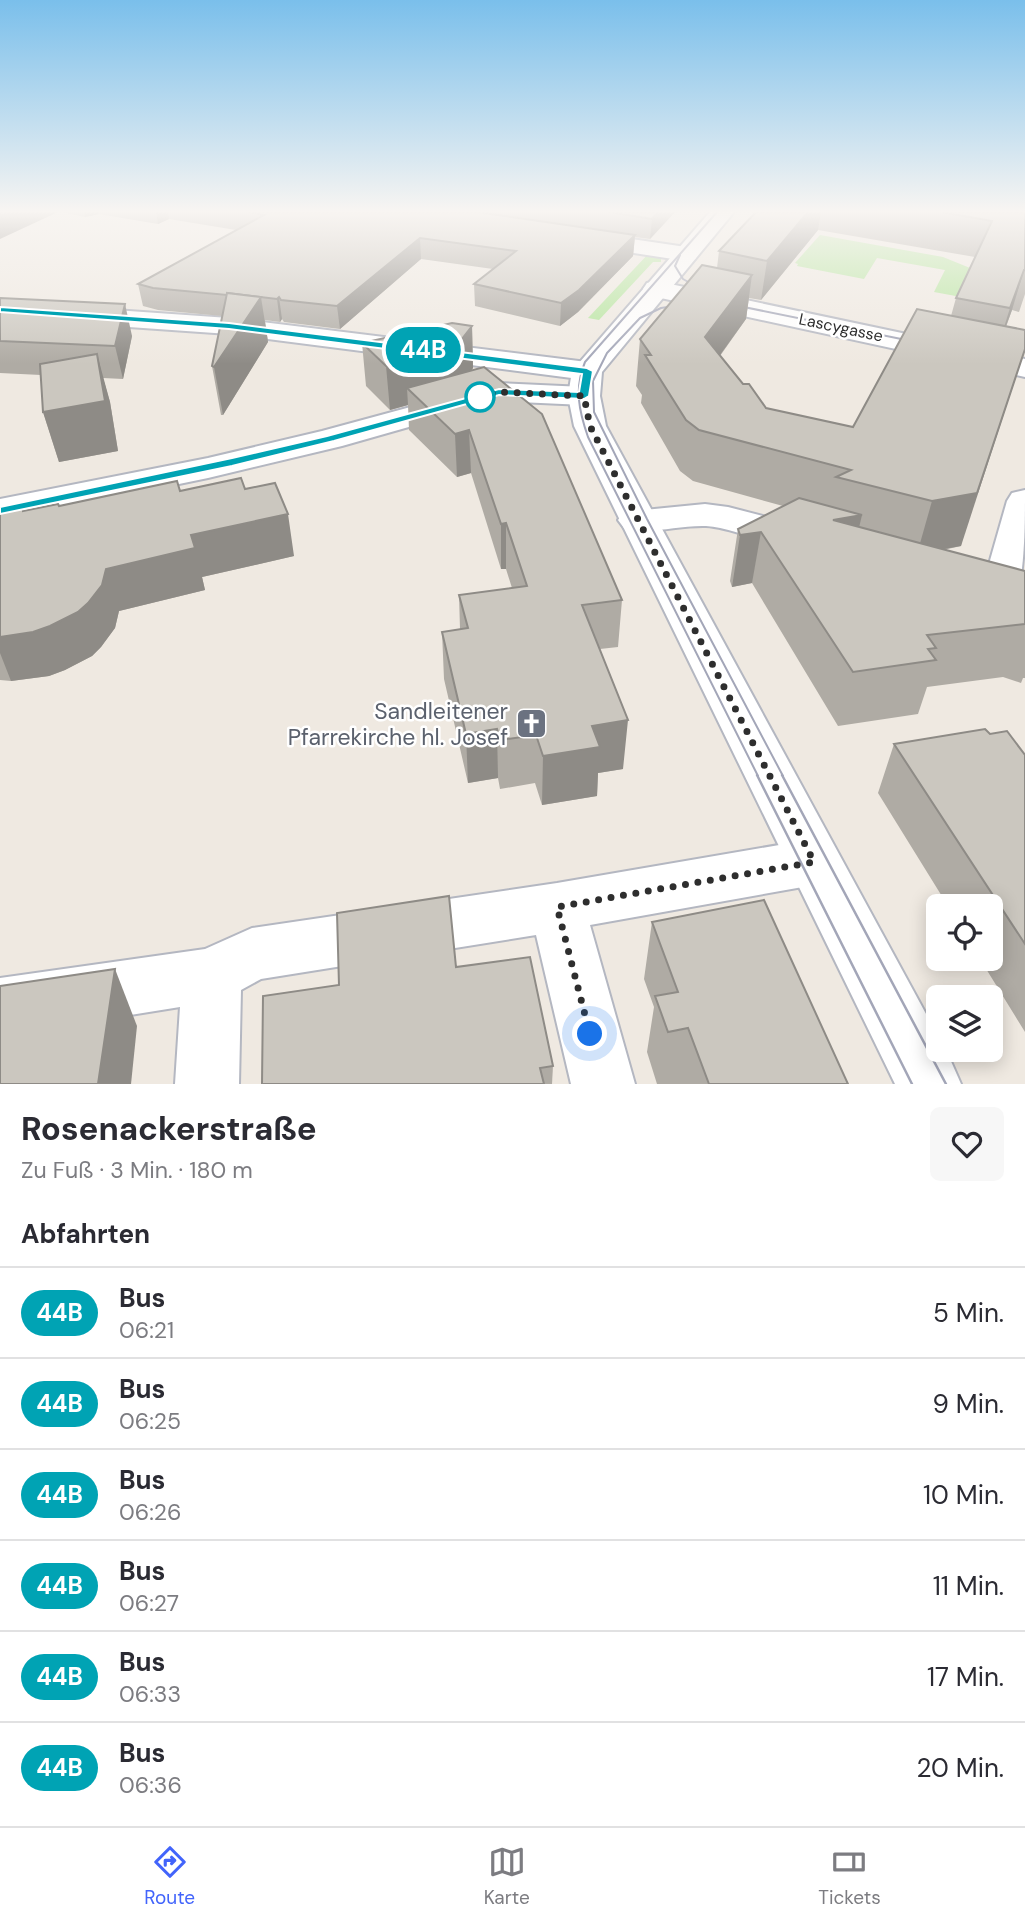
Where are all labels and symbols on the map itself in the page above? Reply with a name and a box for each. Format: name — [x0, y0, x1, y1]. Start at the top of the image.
street label: Lascygasse — [797, 308, 885, 347]
line badge: 44B — [383, 327, 463, 373]
unlabelled marker — [465, 382, 495, 412]
place label: Sandleitener Pfarrekirche hl. Josef — [288, 696, 508, 752]
church icon: Sandleitener Pfarrekirche hl. Josef — [514, 707, 548, 741]
your location — [572, 1016, 607, 1051]

